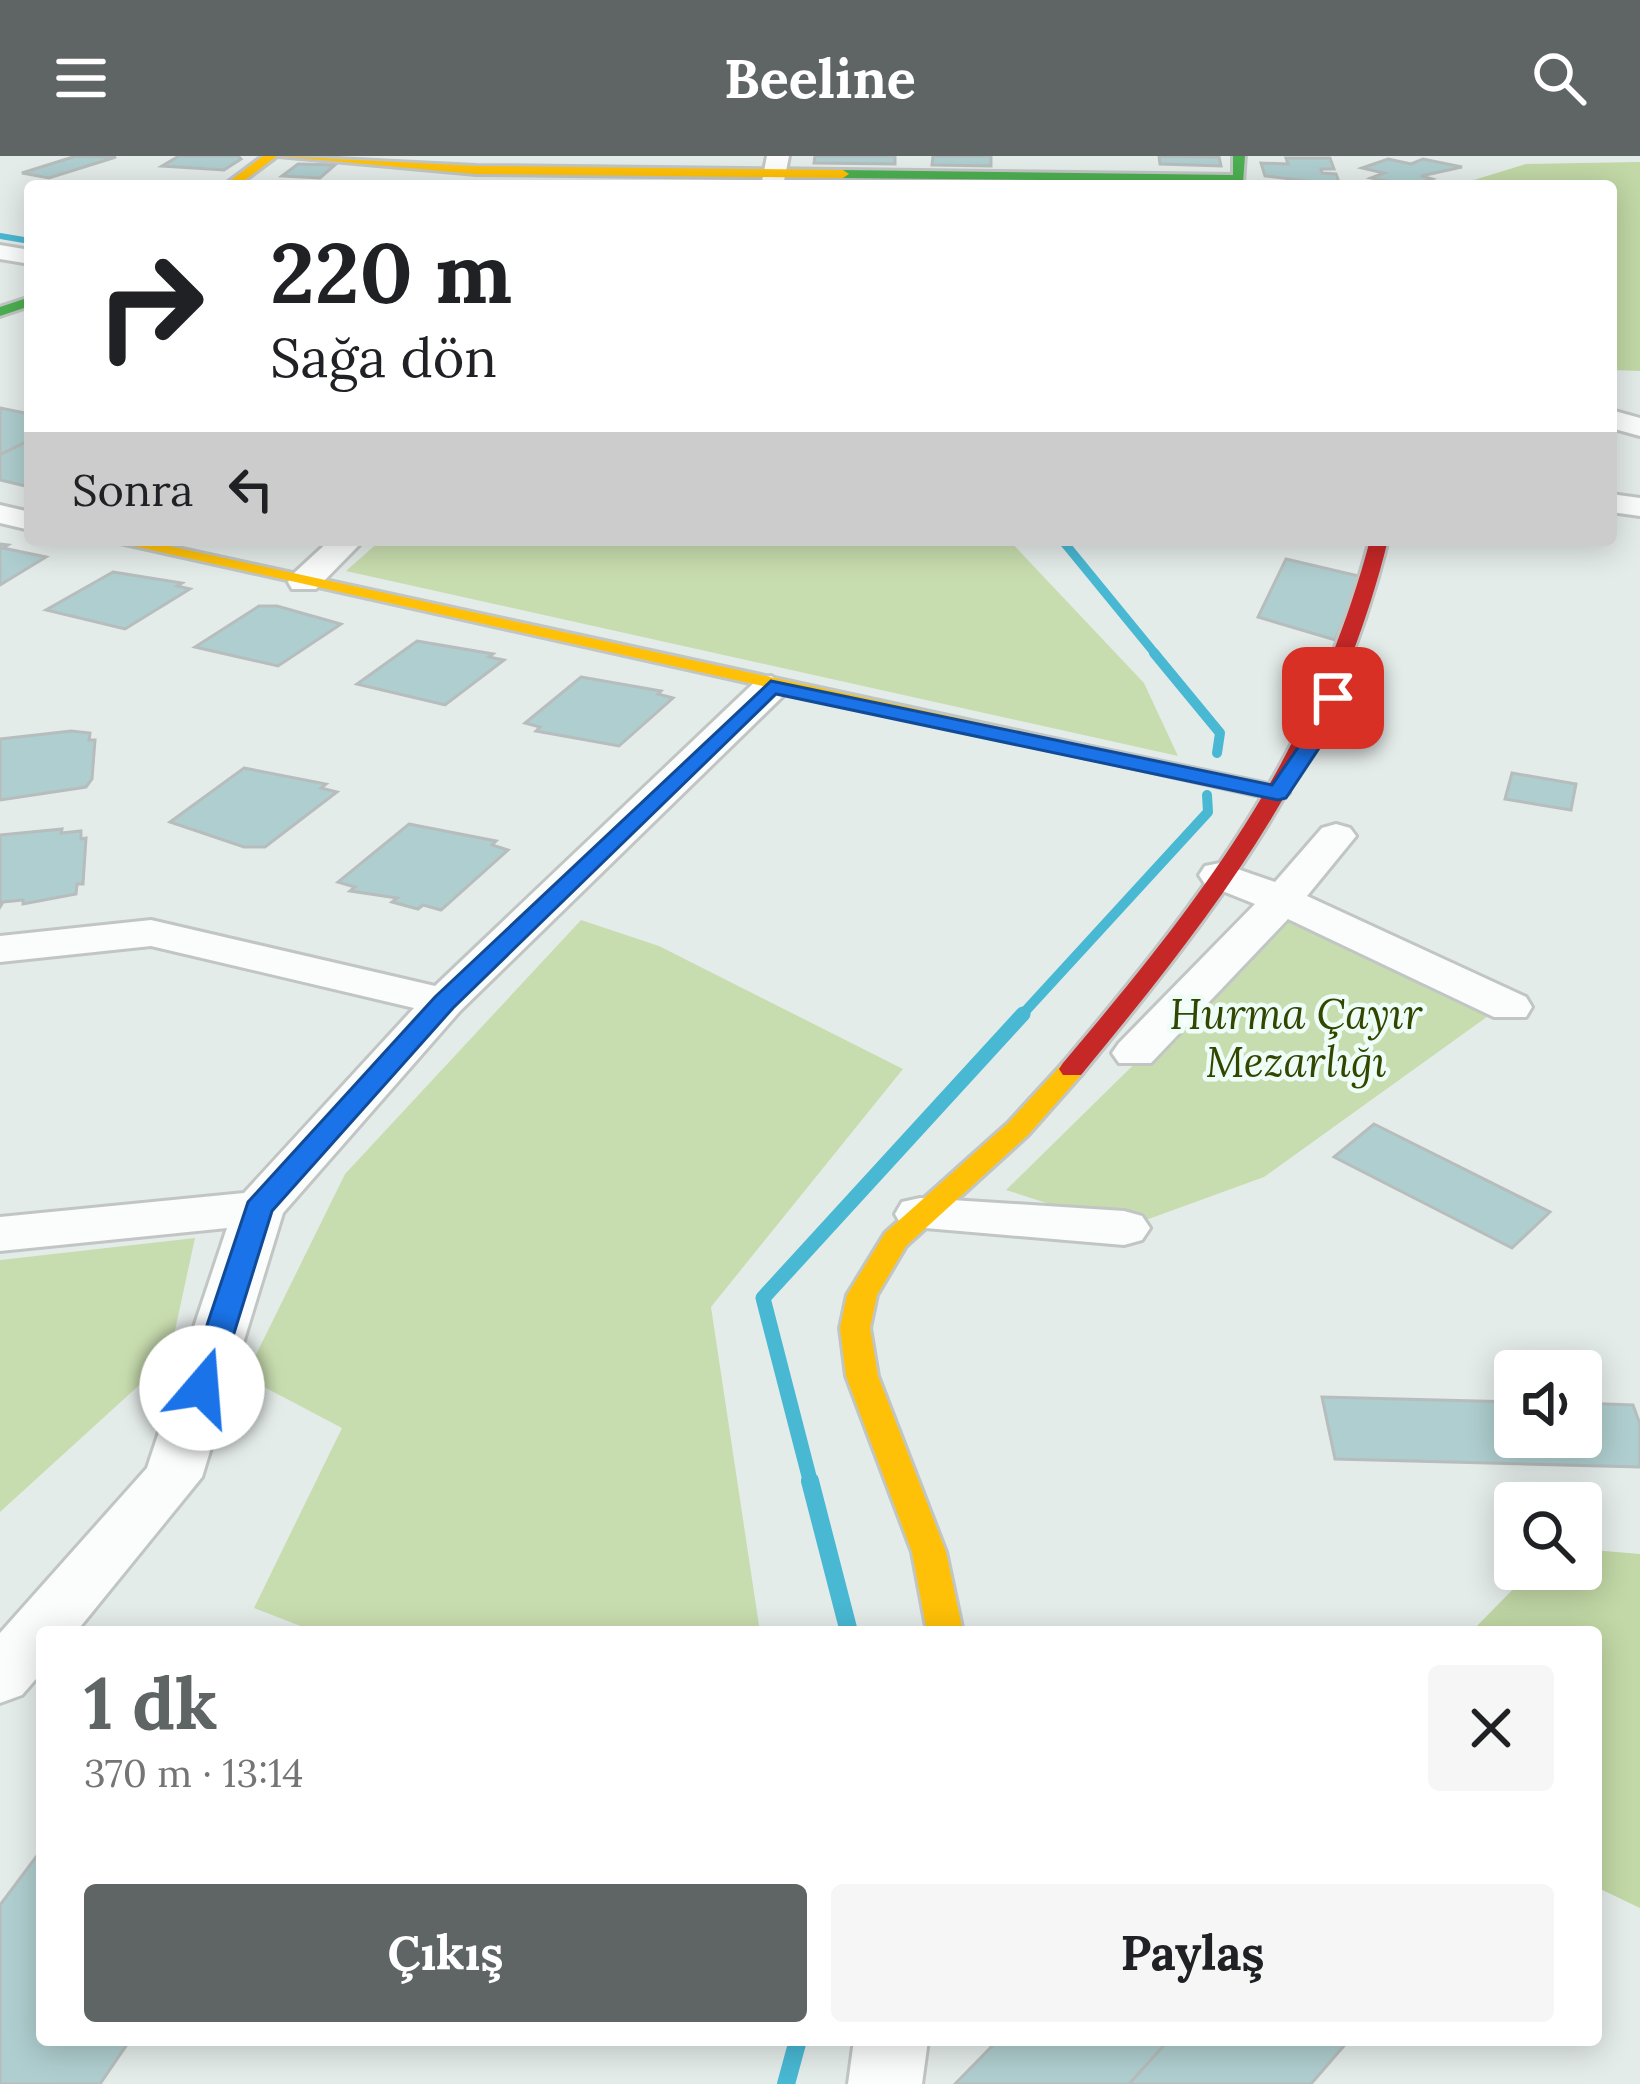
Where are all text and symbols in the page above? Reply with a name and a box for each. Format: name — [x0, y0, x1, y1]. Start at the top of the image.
text: Beeline — [724, 44, 916, 113]
icon: menu — [48, 45, 114, 111]
icon: search — [1526, 45, 1592, 111]
text: 220 m — [270, 218, 512, 326]
icon: right — [72, 228, 228, 384]
text: Sağa dön — [270, 323, 497, 392]
icon: left — [218, 456, 284, 522]
text: Sonra — [72, 461, 194, 518]
pin — [1282, 647, 1384, 749]
icon: arrive — [1300, 665, 1366, 731]
park label: Hurma Çayır Mezarlığı — [1169, 987, 1423, 1089]
position arrow — [139, 1325, 265, 1451]
map controls — [1494, 1350, 1602, 1590]
button: sound — [1494, 1350, 1602, 1458]
button: search — [1494, 1482, 1602, 1590]
text: 1 dk — [84, 1657, 218, 1749]
button: close — [1428, 1665, 1554, 1791]
text: 370 m · 13:14 — [84, 1748, 303, 1798]
button: Çıkış — [84, 1884, 807, 2022]
button: Paylaş — [831, 1884, 1554, 2022]

